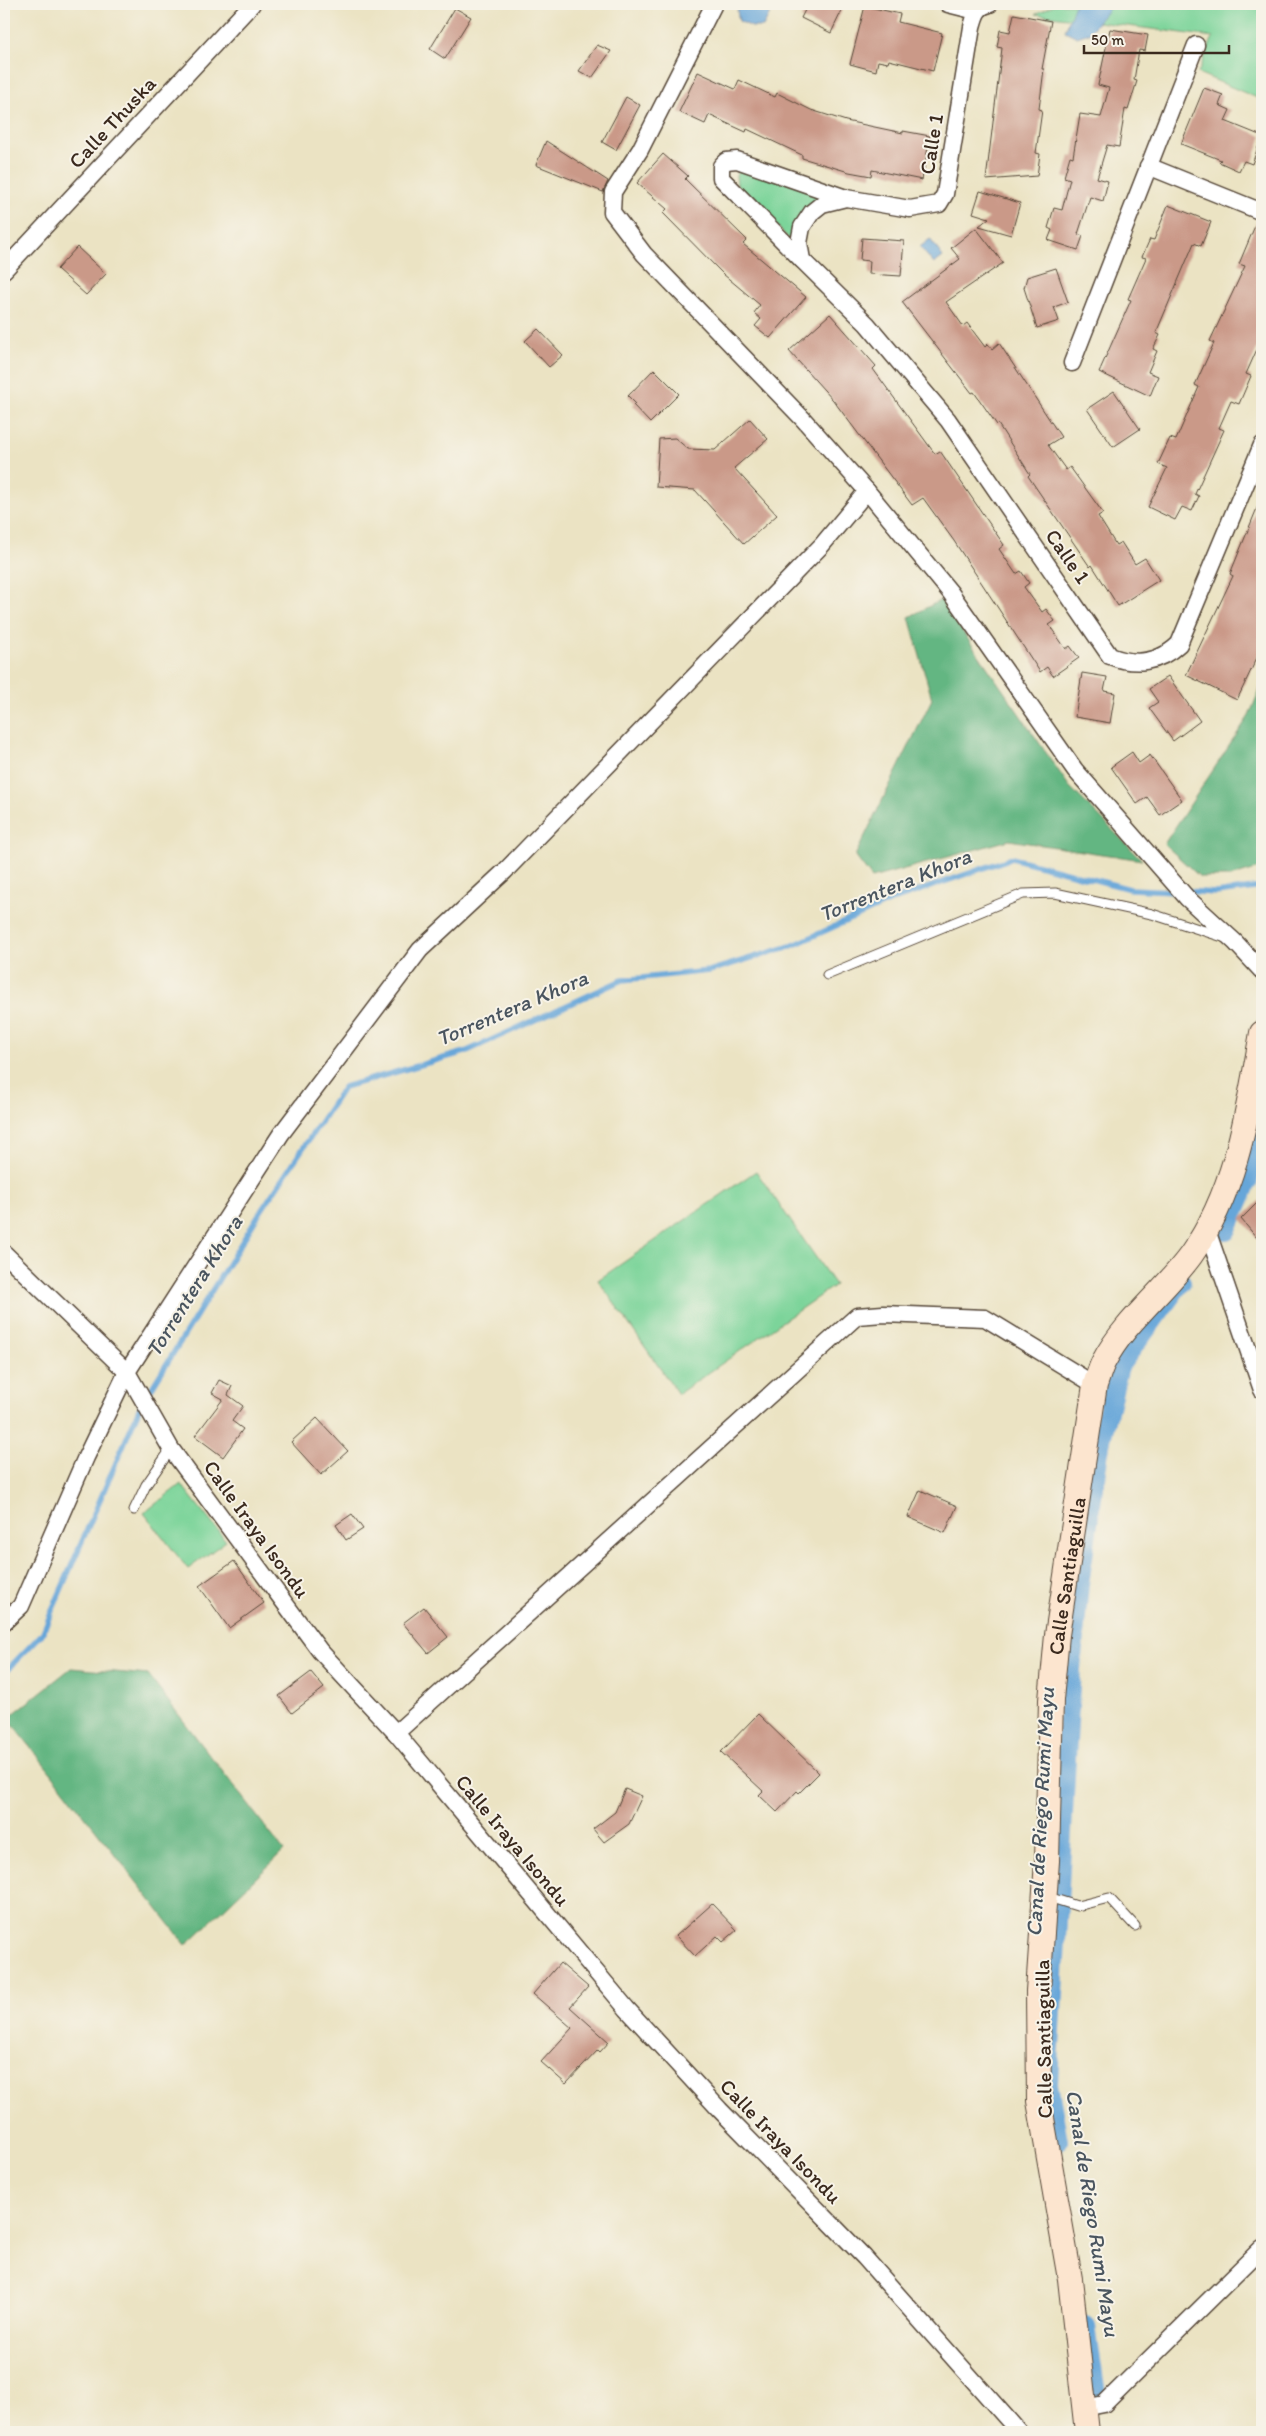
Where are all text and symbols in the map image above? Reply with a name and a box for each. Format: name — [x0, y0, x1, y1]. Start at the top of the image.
scale bar — [1084, 22, 1228, 54]
text: 50 m — [1091, 31, 1124, 49]
street label: Calle Thuska — [63, 71, 161, 173]
street label: Calle 1 — [914, 112, 948, 176]
street label: Calle 1 — [1040, 524, 1096, 588]
water label: Torrentera Khora — [815, 842, 976, 928]
water label: Torrentera Khora — [432, 964, 592, 1052]
water label: Torrentera Khora — [140, 1210, 249, 1362]
street label: Calle Iraya Isondu — [199, 1455, 316, 1603]
street label: Calle Santiaguilla — [1043, 1495, 1090, 1656]
water label: Canal de Riego Rumi Mayu — [1020, 1686, 1060, 1937]
street label: Calle Iraya Isondu — [451, 1769, 576, 1911]
street label: Calle Santiaguilla — [1029, 1959, 1057, 2119]
street label: Calle Iraya Isondu — [715, 2073, 847, 2209]
water label: Canal de Riego Rumi Mayu — [1060, 2088, 1126, 2339]

